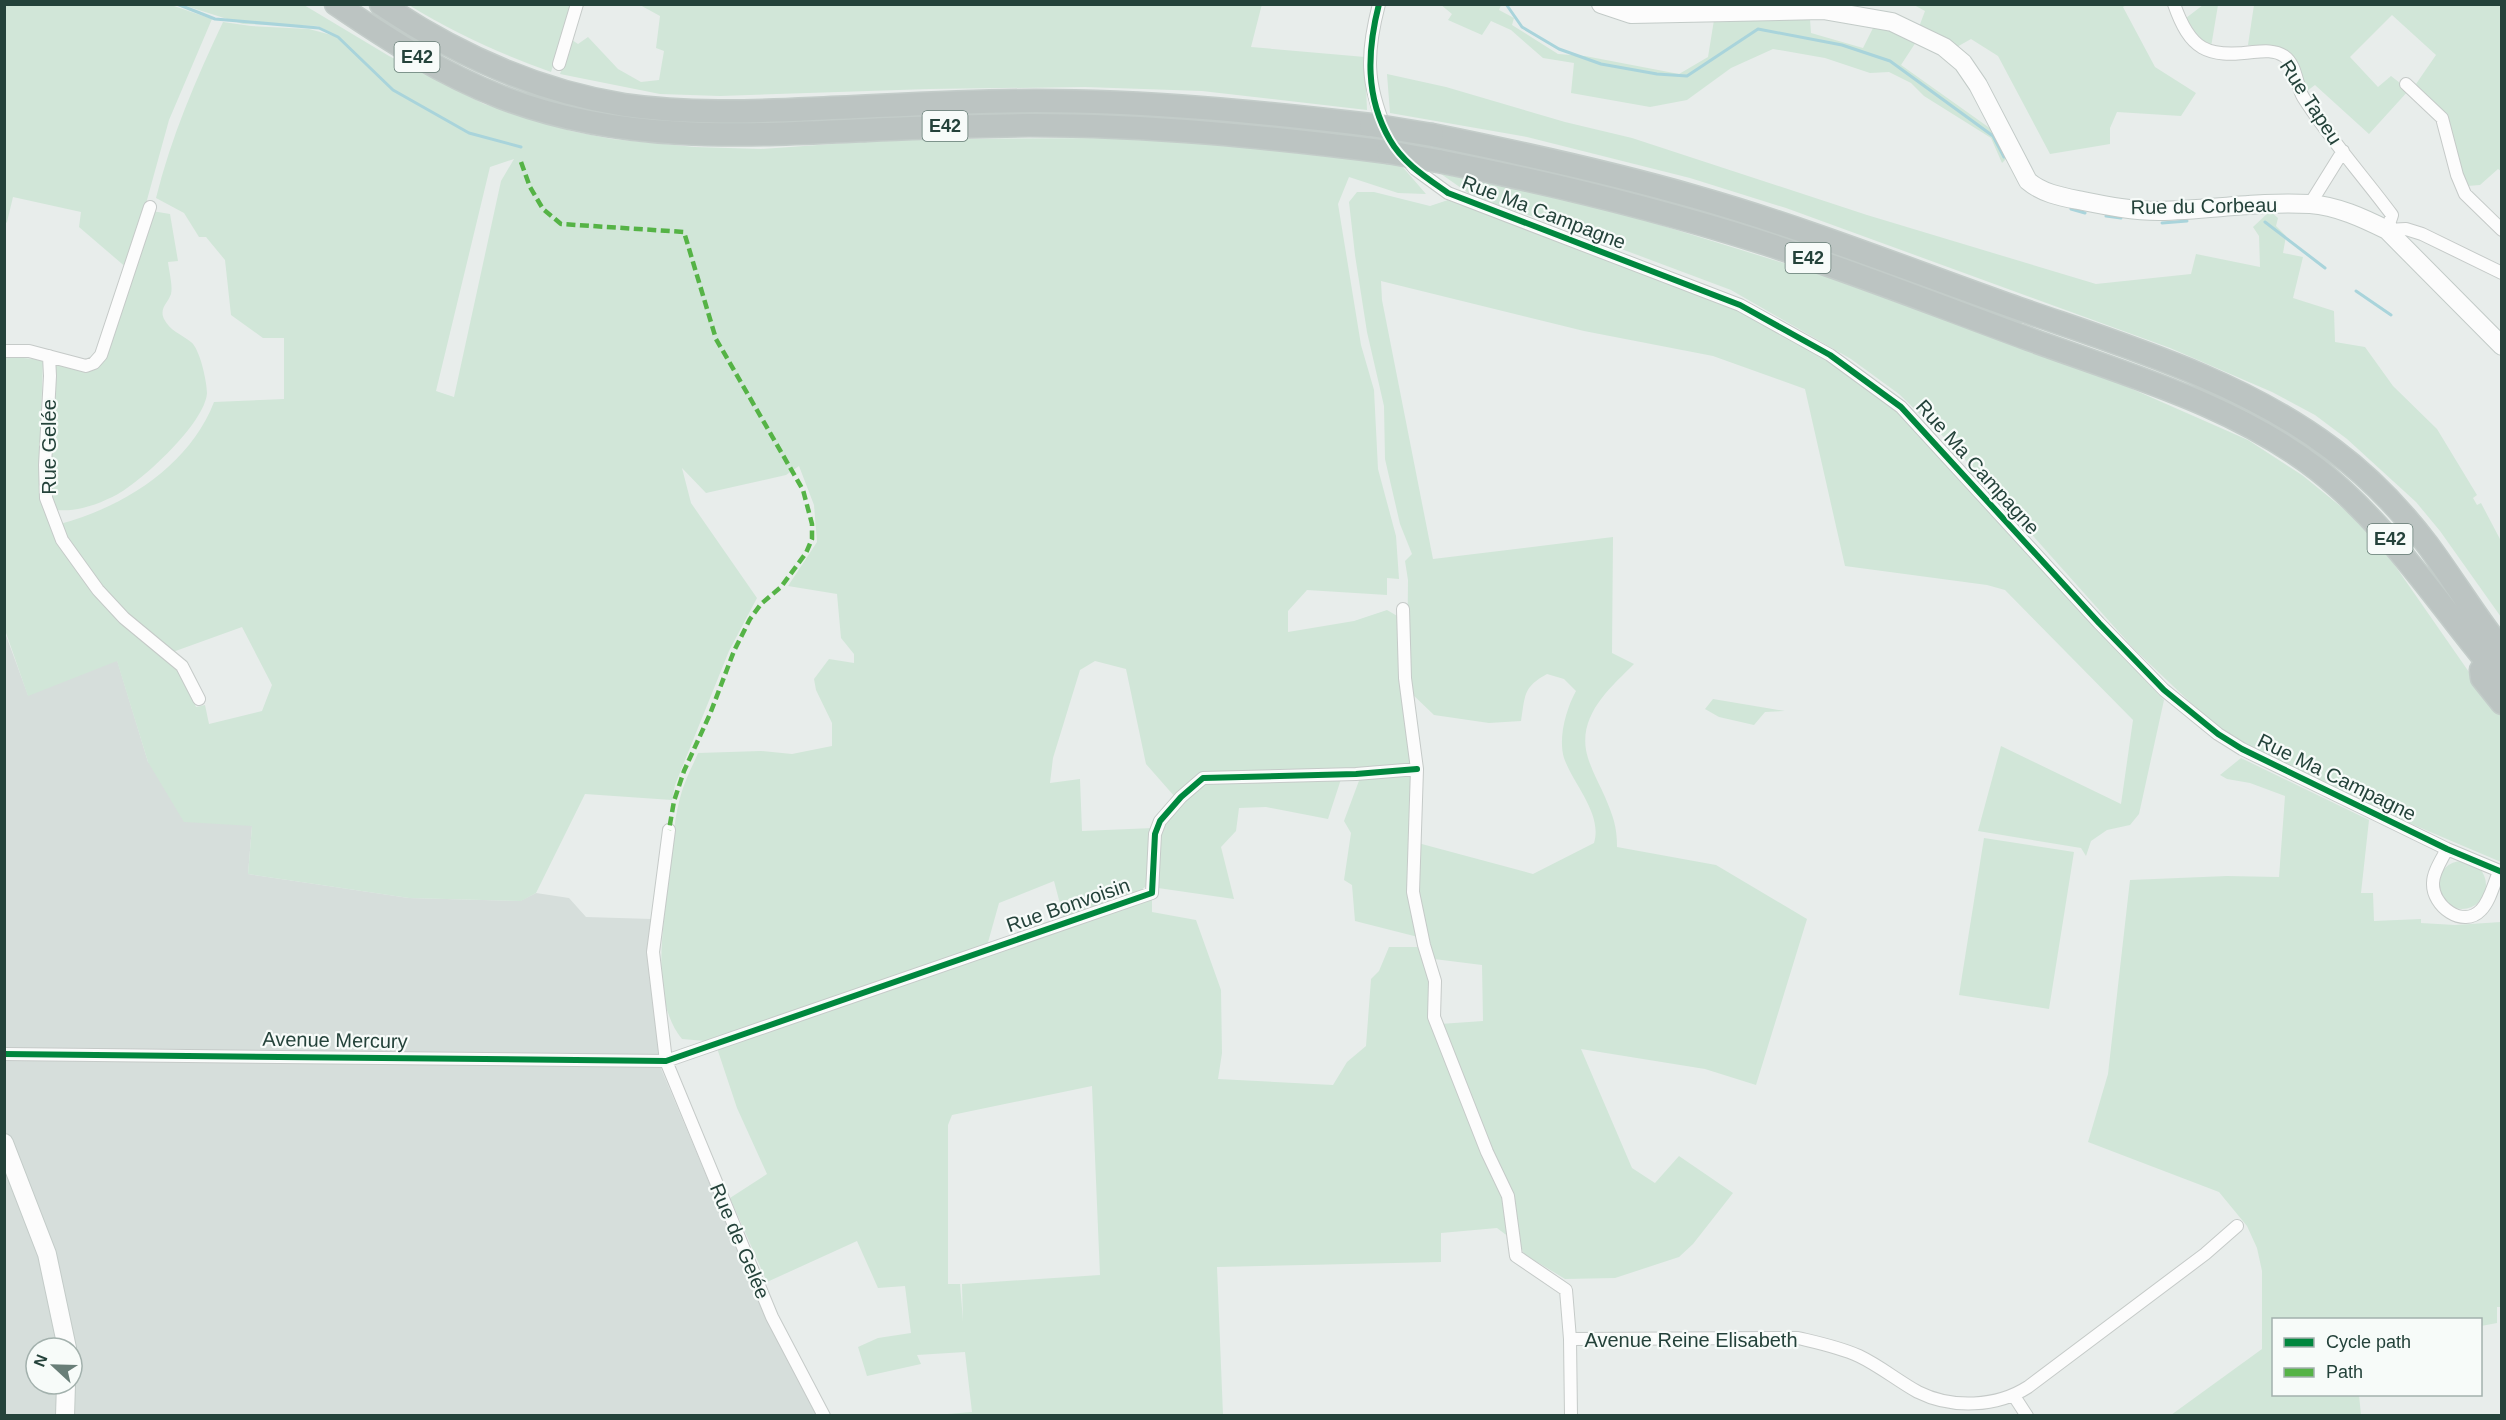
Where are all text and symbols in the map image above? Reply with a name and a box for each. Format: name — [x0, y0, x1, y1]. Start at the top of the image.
road number: E42 — [394, 42, 440, 72]
street label: Rue Tapeu — [2276, 56, 2346, 148]
road number: E42 — [922, 111, 968, 141]
street label: Rue Ma Campagne — [1459, 171, 1629, 253]
street label: Rue du Corbeau — [2130, 194, 2278, 218]
road number: E42 — [1786, 243, 1830, 273]
street label: Rue Ma Campagne — [1912, 395, 2044, 539]
street label: Rue Gelée — [38, 399, 60, 495]
road number: E42 — [2368, 524, 2412, 554]
street label: Rue Ma Campagne — [2254, 729, 2420, 825]
street label: Rue Bonvoisin — [1003, 874, 1133, 936]
street label: Avenue Mercury — [262, 1028, 408, 1052]
street label: Rue de Gelée — [706, 1180, 774, 1302]
legend — [2272, 1318, 2482, 1396]
street label: Avenue Reine Elisabeth — [1584, 1329, 1798, 1351]
text: Cycle path — [2326, 1332, 2411, 1352]
north arrow — [24, 1336, 84, 1396]
text: N — [31, 1352, 51, 1369]
text: Path — [2326, 1362, 2363, 1382]

